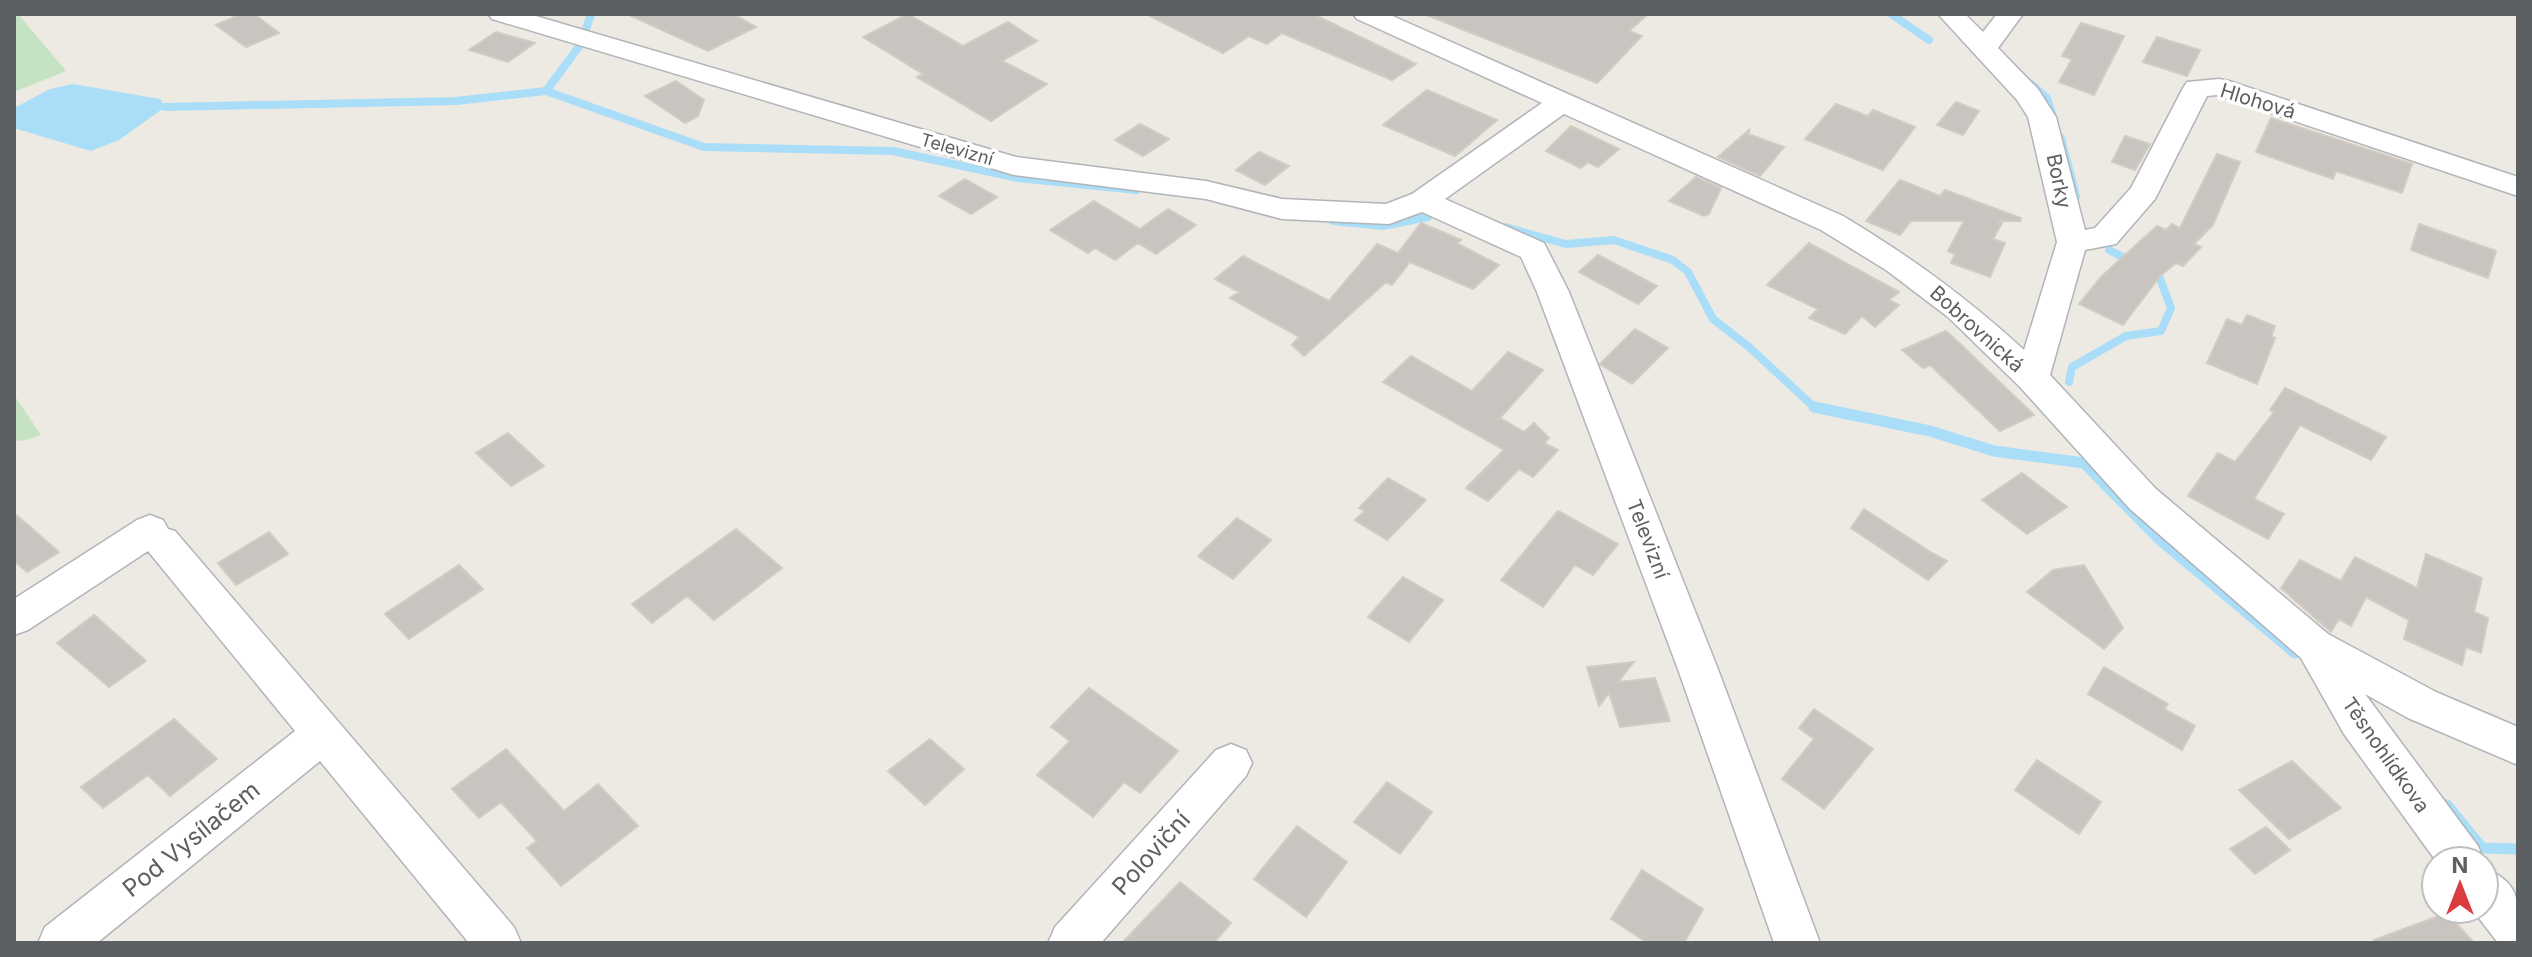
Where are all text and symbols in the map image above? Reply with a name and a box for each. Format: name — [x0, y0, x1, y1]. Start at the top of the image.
street label: Hlohová — [2217, 78, 2299, 124]
street label: Televizní — [918, 129, 996, 170]
street label: Borky — [2042, 152, 2076, 210]
street label: Bobrovnická — [1925, 281, 2029, 377]
street label: Televizní — [1622, 496, 1674, 582]
street label: Těsnohlídkova — [2337, 693, 2435, 817]
street label: Pod Vysílačem — [117, 775, 265, 903]
street label: Poloviční — [1106, 805, 1196, 901]
north arrow — [2420, 845, 2500, 925]
text: N — [2452, 852, 2468, 878]

